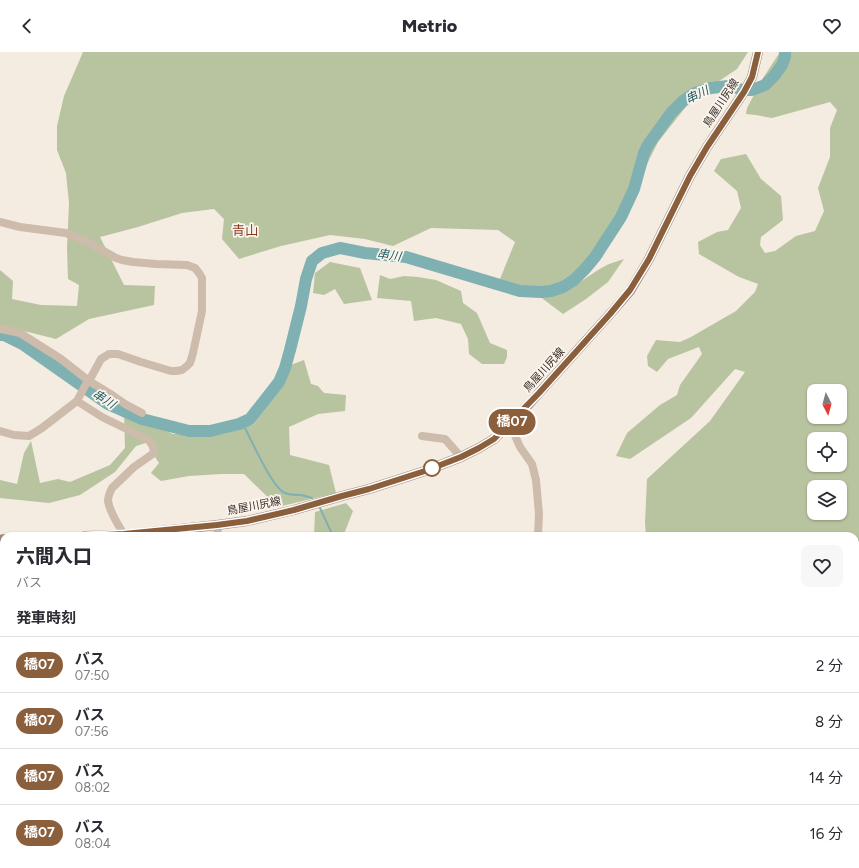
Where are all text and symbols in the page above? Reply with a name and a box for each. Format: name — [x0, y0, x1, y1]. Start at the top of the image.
icon: back — [16, 15, 38, 37]
text: Metrio — [402, 15, 457, 37]
icon: heart — [821, 15, 843, 37]
street label: 鳥屋川尻線 — [701, 76, 741, 130]
water label: 串川 — [683, 83, 713, 107]
district label: 青山 — [232, 223, 258, 238]
water label: 串川 — [376, 246, 404, 264]
street label: 鳥屋川尻線 — [521, 345, 567, 395]
north arrow — [807, 384, 847, 424]
map controls — [807, 384, 847, 520]
water label: 串川 — [90, 387, 120, 412]
line badge: 橋07 — [489, 409, 535, 435]
text: 橋07 — [497, 413, 527, 430]
button: locate — [807, 432, 847, 472]
unlabelled marker — [423, 459, 441, 477]
button: layers — [807, 480, 847, 520]
street label: 鳥屋川尻線 — [226, 494, 282, 518]
text: 六間入口 — [16, 545, 92, 568]
button: heart — [801, 545, 843, 587]
text: バス — [16, 575, 42, 590]
text: 発車時刻 — [16, 609, 76, 627]
text: バス — [75, 650, 105, 668]
text: 橋07 — [24, 656, 55, 673]
text: 2 分 — [816, 657, 843, 675]
text: 07:50 — [75, 668, 109, 683]
text: バス — [75, 706, 105, 724]
text: 橋07 — [24, 712, 55, 729]
text: 8 分 — [815, 713, 843, 731]
text: 07:56 — [75, 724, 108, 739]
text: バス — [75, 762, 105, 780]
text: 橋07 — [24, 768, 55, 785]
text: 14 分 — [809, 769, 843, 787]
text: 08:02 — [75, 780, 110, 795]
text: バス — [75, 818, 105, 836]
text: 橋07 — [24, 824, 55, 841]
text: 16 分 — [810, 825, 843, 843]
text: 08:04 — [75, 836, 111, 851]

